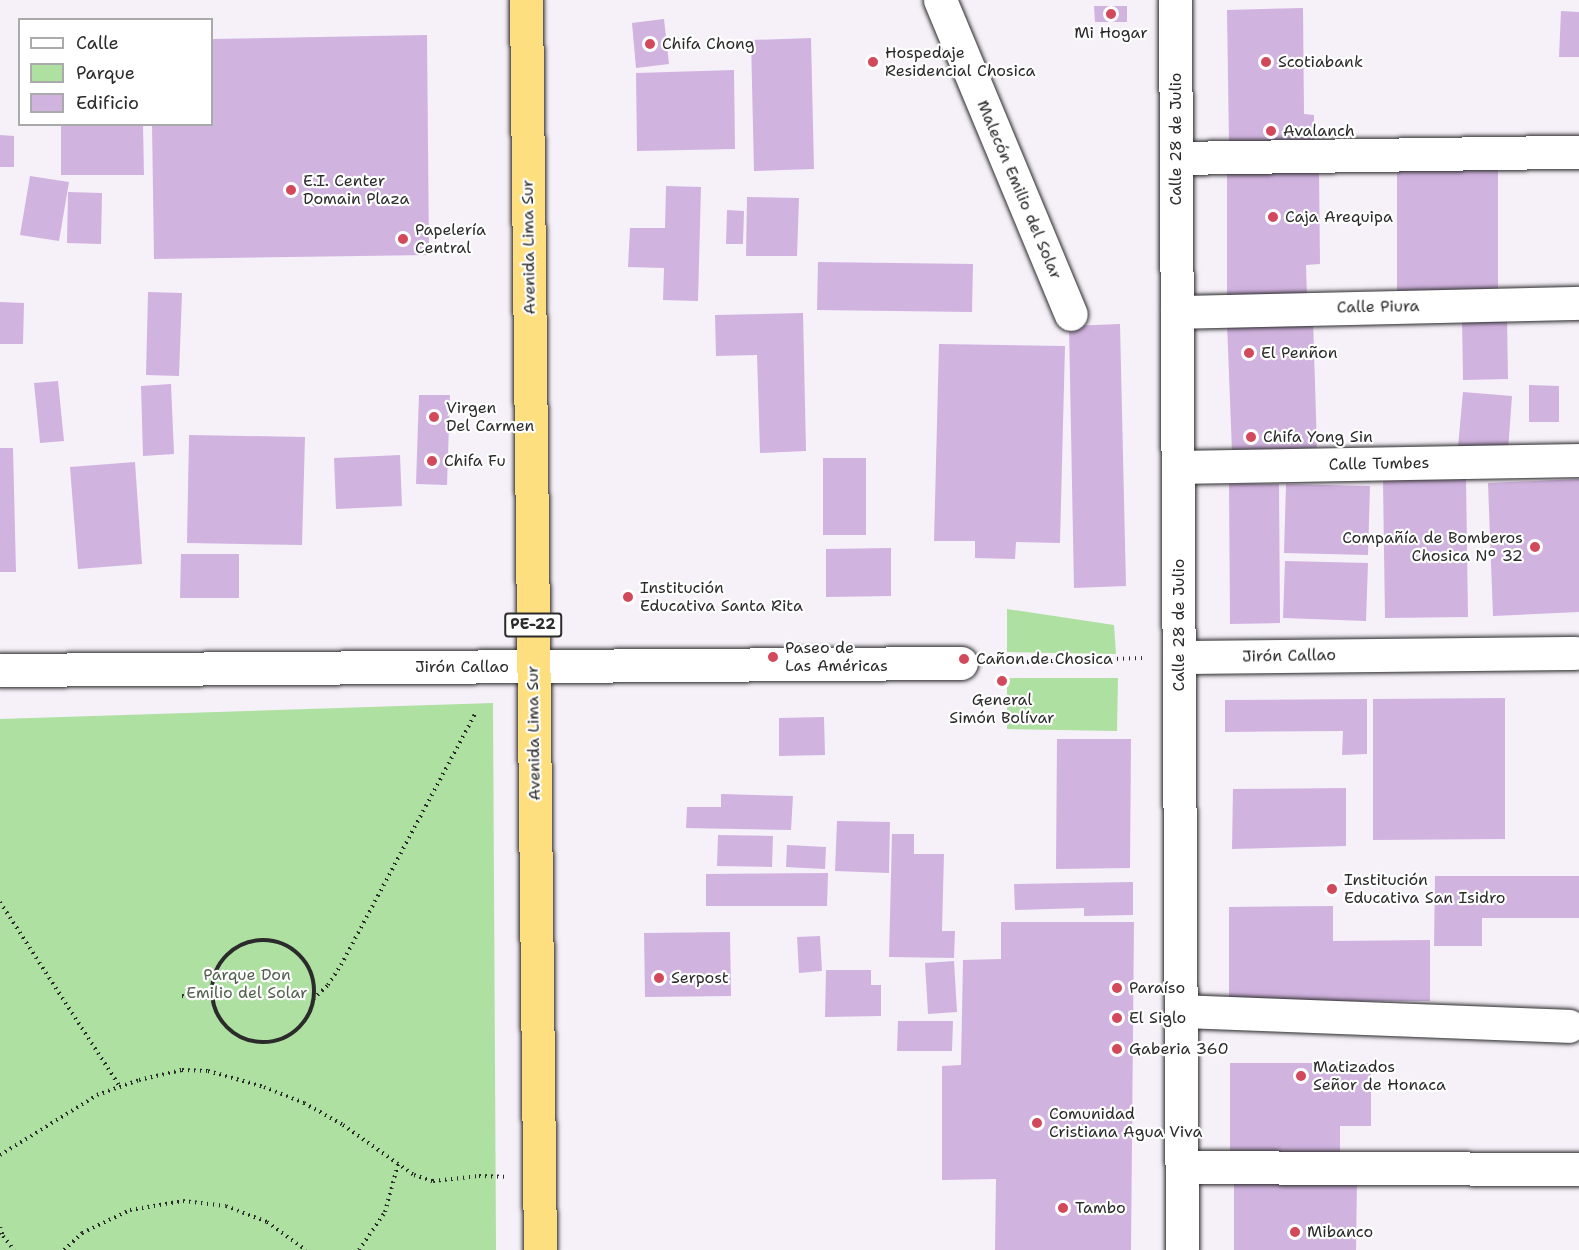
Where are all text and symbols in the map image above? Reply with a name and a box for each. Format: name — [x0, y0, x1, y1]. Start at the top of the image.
marker: Mi Hogar — [1104, 7, 1118, 21]
legend — [18, 18, 213, 126]
place label: Mi Hogar — [1074, 23, 1148, 43]
text: Calle — [76, 31, 119, 55]
place label: Chifa Chong — [662, 34, 755, 54]
marker: Chifa Chong — [643, 37, 657, 51]
place label: Hospedaje Residencial Chosica — [885, 43, 1035, 81]
place label: Scotiabank — [1278, 52, 1363, 72]
marker: Hospedaje Residencial Chosica — [866, 55, 880, 69]
marker: Scotiabank — [1259, 55, 1273, 69]
text: Parque — [76, 61, 135, 85]
street label: Calle 28 de Julio — [1166, 73, 1186, 205]
text: Edificio — [76, 91, 139, 115]
street label: Malecón Emilio del Solar — [972, 98, 1066, 282]
place label: Avalanch — [1283, 121, 1355, 141]
marker: Avalanch — [1264, 124, 1278, 138]
place label: E.I. Center Domain Plaza — [303, 171, 409, 209]
street label: Avenida Lima Sur — [518, 179, 540, 315]
marker: E.I. Center Domain Plaza — [284, 183, 298, 197]
place label: Caja Arequipa — [1285, 207, 1393, 227]
marker: Caja Arequipa — [1266, 210, 1280, 224]
place label: Papelería Central — [415, 220, 486, 258]
marker: Papelería Central — [396, 232, 410, 246]
street label: Calle Piura — [1337, 297, 1419, 317]
place label: El Penñon — [1261, 343, 1338, 363]
marker: El Penñon — [1242, 346, 1256, 360]
place label: Virgen Del Carmen — [446, 398, 534, 436]
marker: Virgen Del Carmen — [427, 410, 441, 424]
place label: Chifa Yong Sin — [1263, 427, 1373, 447]
marker: Chifa Yong Sin — [1244, 430, 1258, 444]
place label: Chifa Fu — [444, 451, 506, 471]
marker: Chifa Fu — [425, 454, 439, 468]
street label: Calle Tumbes — [1328, 454, 1430, 474]
place label: Compañía de Bomberos Chosica Nº 32 — [1342, 528, 1523, 566]
marker: Compañía de Bomberos Chosica Nº 32 — [1528, 540, 1542, 554]
street label: Calle 28 de Julio — [1169, 559, 1189, 691]
place label: Institución Educativa Santa Rita — [640, 578, 803, 616]
marker: Institución Educativa Santa Rita — [621, 590, 635, 604]
road number: PE-22 — [503, 613, 563, 637]
place label: Paseo de Las Américas — [785, 638, 888, 676]
street label: Jirón Callao — [1242, 646, 1336, 666]
place label: Cañon de Chosica — [976, 649, 1113, 669]
marker: Paseo de Las Américas — [766, 650, 780, 664]
marker: Cañon de Chosica — [957, 652, 971, 666]
street label: Jirón Callao — [415, 657, 509, 677]
street label: Avenida Lima Sur — [523, 665, 545, 801]
marker: General Simón Bolívar — [995, 674, 1009, 688]
place label: General Simón Bolívar — [949, 690, 1055, 728]
place label: Institución Educativa San Isidro — [1344, 870, 1505, 908]
marker: Institución Educativa San Isidro — [1325, 882, 1339, 896]
park label: Parque Don Emilio del Solar — [186, 965, 308, 1003]
place label: Serpost — [671, 968, 729, 988]
marker: Serpost — [652, 971, 666, 985]
place label: Paraíso — [1129, 978, 1185, 998]
marker: Paraíso — [1110, 981, 1124, 995]
place label: El Siglo — [1129, 1008, 1186, 1028]
marker: El Siglo — [1110, 1011, 1124, 1025]
place label: Gaberia 360 — [1129, 1039, 1229, 1059]
marker: Gaberia 360 — [1110, 1042, 1124, 1056]
place label: Matizados Señor de Honaca — [1313, 1057, 1446, 1095]
marker: Matizados Señor de Honaca — [1294, 1069, 1308, 1083]
place label: Comunidad Cristiana Agua Viva — [1049, 1104, 1202, 1142]
marker: Comunidad Cristiana Agua Viva — [1030, 1116, 1044, 1130]
place label: Tambo — [1075, 1198, 1126, 1218]
marker: Tambo — [1056, 1201, 1070, 1215]
place label: Mibanco — [1307, 1222, 1373, 1242]
marker: Mibanco — [1288, 1225, 1302, 1239]

